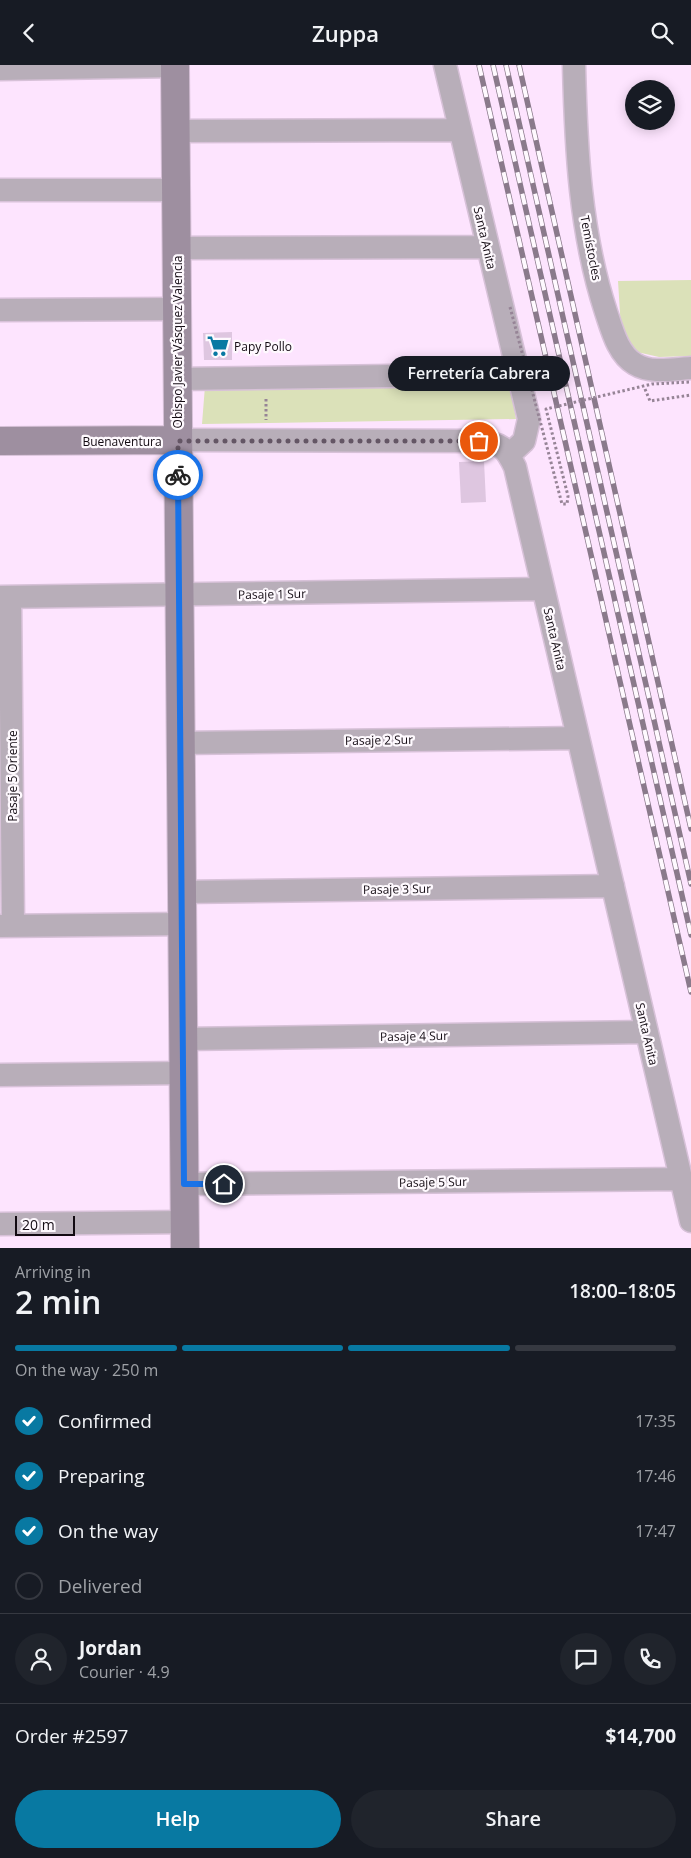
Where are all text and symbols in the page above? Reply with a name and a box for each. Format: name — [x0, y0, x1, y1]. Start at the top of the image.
text: Zuppa — [312, 18, 379, 48]
icon: back — [15, 19, 43, 47]
icon: search — [648, 19, 676, 47]
map controls — [625, 80, 675, 130]
button: layers — [625, 80, 675, 130]
street label: Santa Anita — [470, 205, 500, 271]
street label: Temístocles — [576, 214, 606, 282]
street label: Obispo Javier Vásquez Valencia — [169, 256, 186, 428]
supermarket icon: Papy Pollo — [205, 333, 231, 359]
place label: Papy Pollo — [234, 338, 292, 355]
callout: Ferretería Cabrera — [388, 356, 570, 391]
text: Ferretería Cabrera — [408, 362, 550, 384]
pin — [458, 420, 500, 462]
icon: bag — [465, 427, 493, 455]
street label: Buenaventura — [82, 433, 162, 450]
courier — [153, 450, 203, 500]
icon: bike — [164, 461, 192, 489]
street label: Pasaje 1 Sur — [238, 585, 306, 603]
street label: Santa Anita — [540, 606, 570, 672]
street label: Pasaje 5 Oriente — [4, 730, 21, 822]
street label: Pasaje 2 Sur — [345, 731, 413, 749]
street label: Pasaje 3 Sur — [363, 880, 431, 898]
street label: Santa Anita — [632, 1001, 662, 1067]
street label: Pasaje 4 Sur — [380, 1027, 448, 1045]
pin — [203, 1163, 245, 1205]
icon: home — [210, 1170, 238, 1198]
street label: Pasaje 5 Sur — [399, 1173, 467, 1191]
scale bar — [15, 1213, 75, 1236]
text: 20 m — [22, 1215, 55, 1234]
text: Arriving in — [15, 1261, 91, 1283]
text: 18:00–18:05 — [569, 1278, 676, 1304]
text: 2 min — [15, 1280, 101, 1323]
text: On the way · 250 m — [15, 1359, 158, 1381]
icon: check — [15, 1407, 43, 1435]
text: Confirmed — [58, 1408, 152, 1434]
text: 17:35 — [635, 1410, 676, 1432]
icon: check — [15, 1462, 43, 1490]
text: Preparing — [58, 1463, 145, 1489]
text: 17:46 — [635, 1465, 676, 1487]
icon: check — [15, 1517, 43, 1545]
text: On the way — [58, 1518, 158, 1544]
text: 17:47 — [635, 1520, 676, 1542]
text: Delivered — [58, 1573, 142, 1599]
button: person — [15, 1633, 67, 1685]
button: chat — [560, 1633, 612, 1685]
button: phone — [624, 1633, 676, 1685]
text: Jordan — [79, 1635, 142, 1661]
text: Courier · 4.9 — [79, 1661, 170, 1683]
text: Order #2597 — [15, 1723, 128, 1749]
text: $14,700 — [605, 1723, 676, 1749]
button: Help — [15, 1790, 341, 1848]
button: Share — [351, 1790, 676, 1848]

